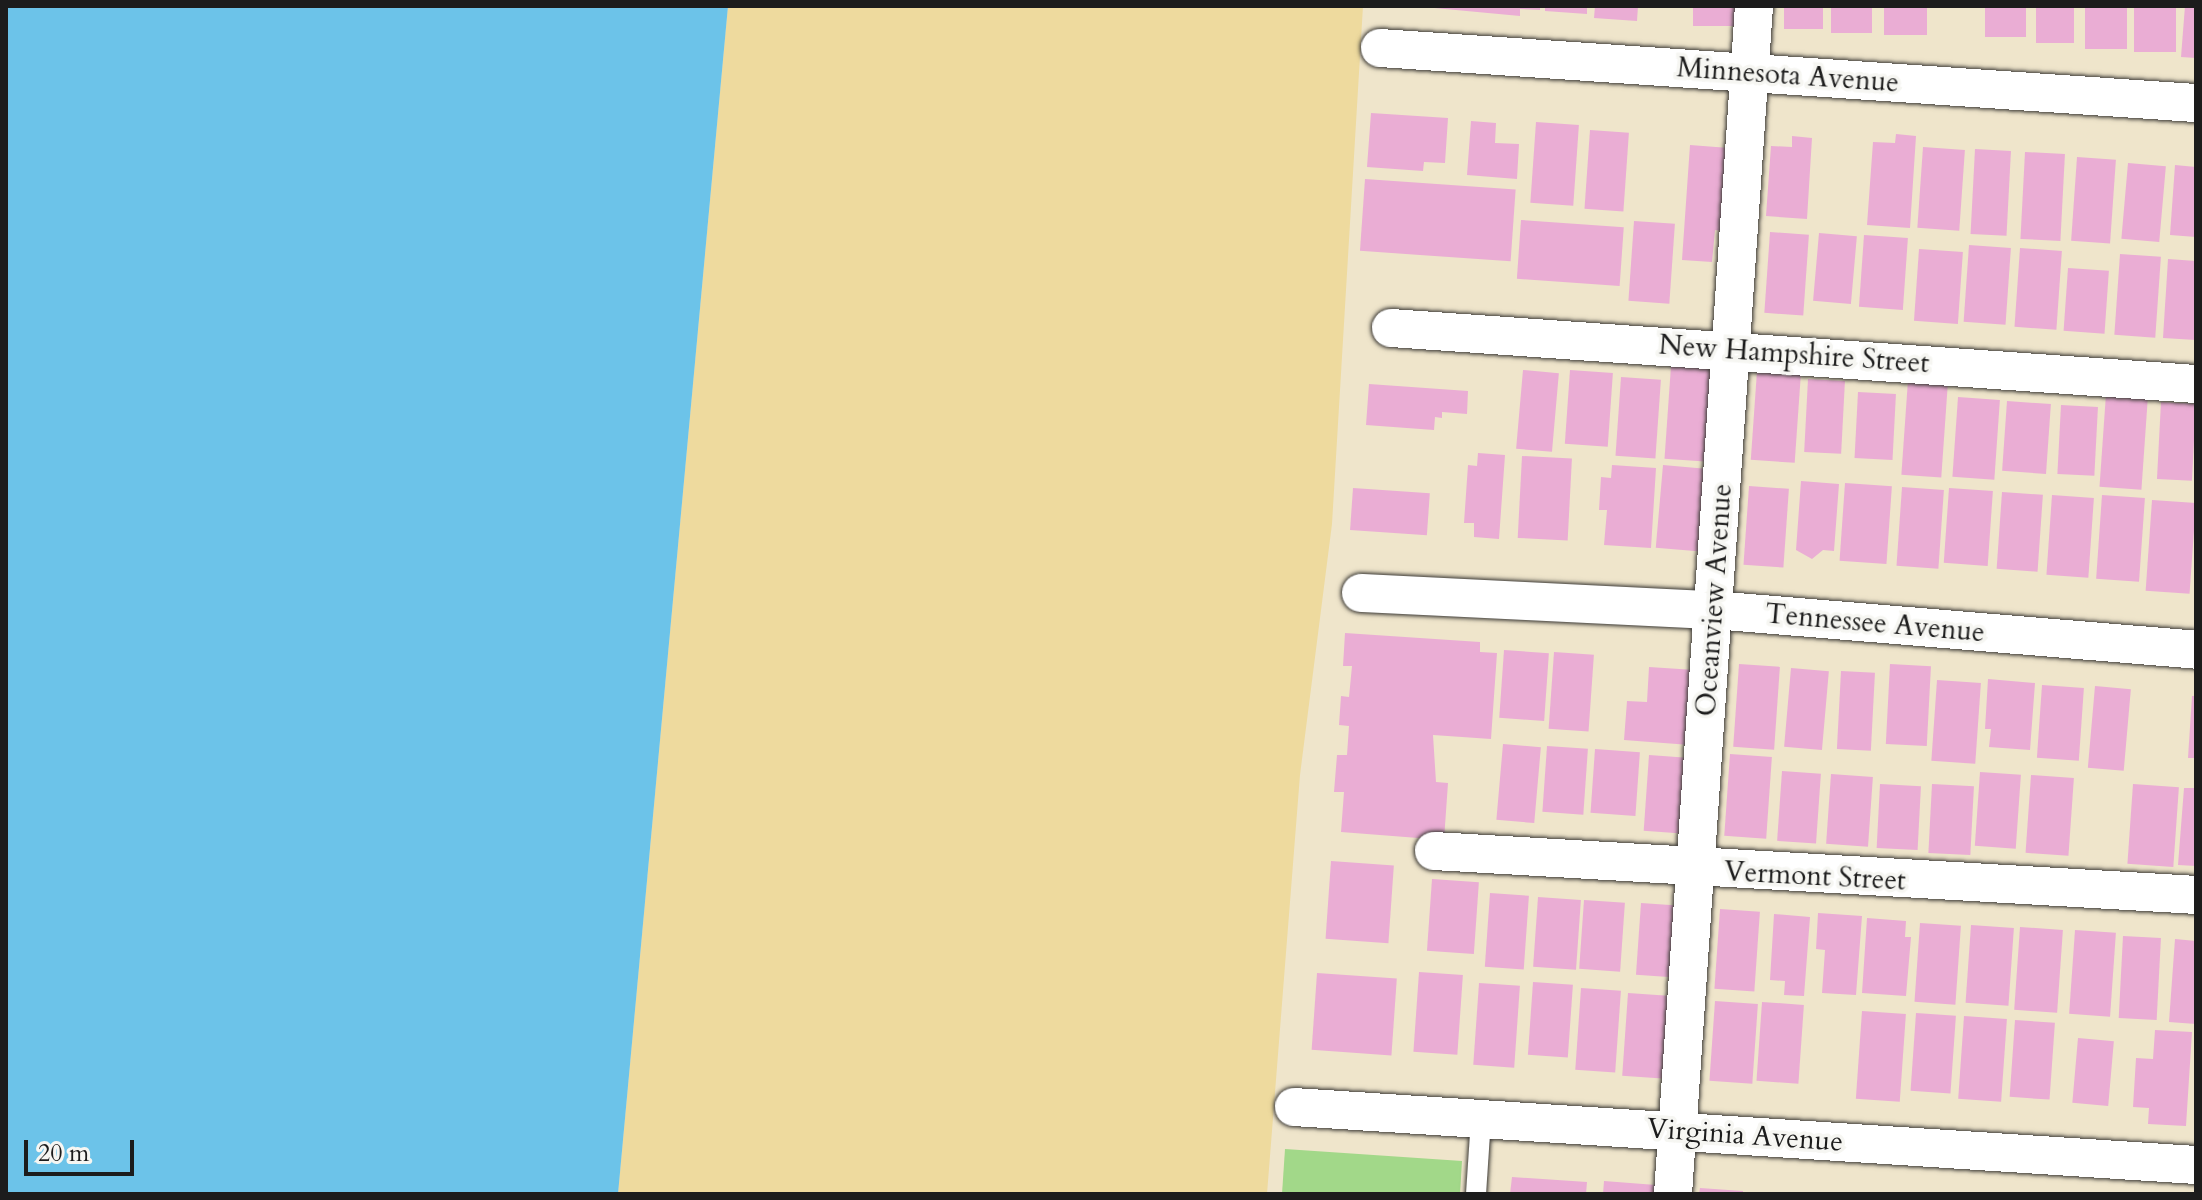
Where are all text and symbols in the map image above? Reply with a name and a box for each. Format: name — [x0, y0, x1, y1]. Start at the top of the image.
street label: Minnesota Avenue — [1676, 50, 1900, 100]
street label: New Hampshire Street — [1658, 328, 1930, 380]
street label: Oceanview Avenue — [1689, 483, 1739, 717]
street label: Tennessee Avenue — [1764, 597, 1986, 649]
street label: Vermont Street — [1723, 854, 1907, 898]
street label: Virginia Avenue — [1646, 1111, 1844, 1159]
scale bar — [28, 1124, 138, 1174]
text: 20 m — [38, 1137, 89, 1170]

